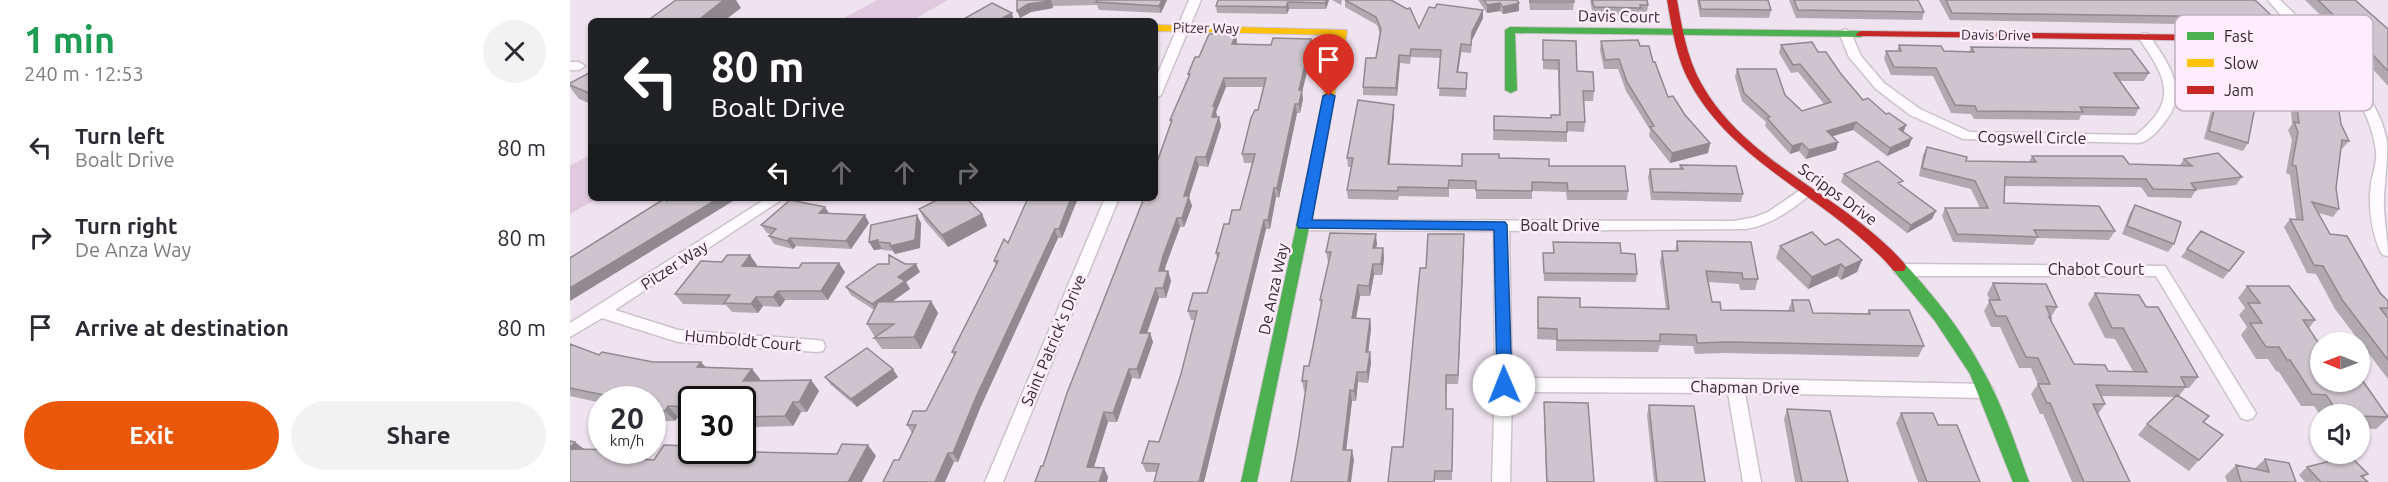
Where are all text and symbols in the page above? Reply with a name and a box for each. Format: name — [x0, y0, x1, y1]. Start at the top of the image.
street label: Davis Court — [1578, 6, 1661, 26]
legend — [2175, 15, 2373, 111]
text: 1 min — [24, 19, 115, 60]
street label: Pitzer Way — [1173, 19, 1240, 37]
button: close — [483, 20, 546, 83]
street label: Davis Drive — [1961, 26, 2031, 44]
text: Fast — [2224, 27, 2254, 45]
pin — [1303, 34, 1354, 96]
icon: left — [612, 42, 690, 120]
text: 80 m — [711, 43, 805, 90]
icon: arrive — [1312, 43, 1345, 76]
text: Slow — [2224, 54, 2259, 72]
text: 240 m · 12:53 — [24, 62, 144, 85]
text: Jam — [2224, 81, 2254, 99]
text: Boalt Drive — [711, 92, 846, 122]
text: Turn left — [75, 123, 165, 148]
street label: Cogswell Circle — [1977, 127, 2087, 147]
icon: left — [24, 131, 57, 164]
text: 80 m — [497, 135, 546, 160]
text: Boalt Drive — [75, 148, 175, 171]
icon: left — [762, 156, 795, 189]
icon: ahead — [825, 156, 858, 189]
icon: ahead — [888, 156, 921, 189]
icon: right — [951, 156, 984, 189]
street label: Scripps Drive — [1795, 159, 1881, 229]
text: Turn right — [75, 213, 177, 238]
street label: Boalt Drive — [1520, 216, 1600, 234]
icon: right — [24, 221, 57, 254]
text: 80 m — [497, 225, 546, 250]
street label: Pitzer Way — [637, 237, 711, 293]
text: De Anza Way — [75, 238, 191, 261]
street label: De Anza Way — [1255, 241, 1292, 336]
street label: Chabot Court — [2048, 260, 2145, 278]
street label: Saint Patrick's Drive — [1017, 271, 1089, 409]
icon: arrive — [24, 311, 57, 344]
text: Arrive at destination — [75, 315, 289, 340]
text: 80 m — [497, 315, 546, 340]
street label: Humboldt Court — [684, 326, 803, 354]
north arrow — [2310, 332, 2370, 392]
map controls — [2310, 332, 2370, 464]
position arrow — [1472, 353, 1536, 417]
street label: Chapman Drive — [1690, 377, 1800, 397]
speed limit sign: 30 — [678, 386, 756, 464]
button: Exit — [24, 401, 279, 470]
button: Share — [291, 401, 546, 470]
text: 20 — [610, 401, 644, 435]
button: sound — [2310, 404, 2370, 464]
text: km/h — [610, 432, 644, 449]

